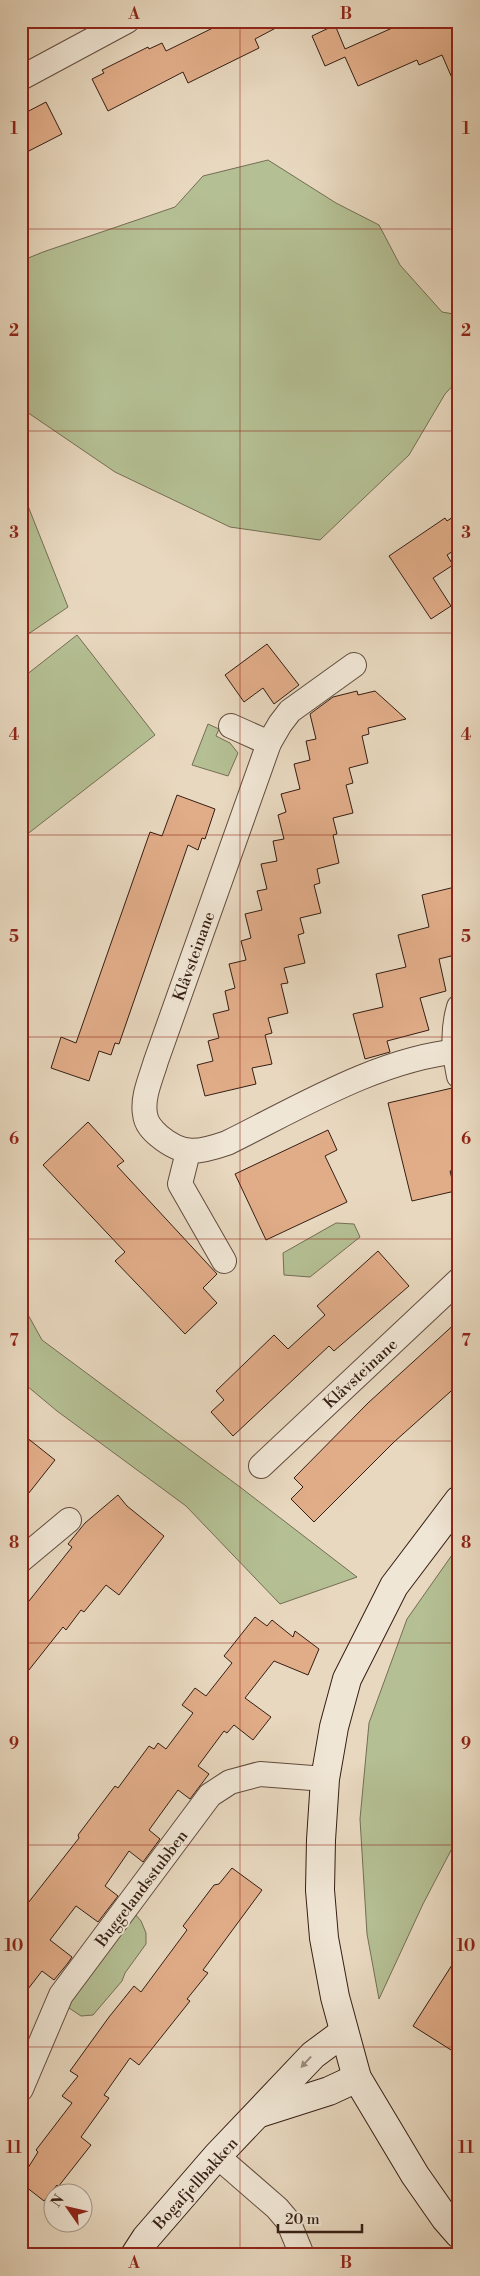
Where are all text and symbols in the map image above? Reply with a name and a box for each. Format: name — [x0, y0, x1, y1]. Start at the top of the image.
text: A — [127, 4, 140, 24]
text: B — [340, 4, 352, 24]
text: 1 — [10, 119, 18, 139]
text: 1 — [462, 119, 470, 139]
text: 2 — [9, 321, 19, 341]
text: 2 — [461, 321, 471, 341]
text: 3 — [9, 523, 19, 543]
text: 3 — [461, 523, 471, 543]
text: 4 — [9, 725, 20, 745]
text: 4 — [461, 725, 472, 745]
street label: Klåvsteinane — [169, 909, 219, 1004]
text: 5 — [9, 927, 19, 947]
text: 5 — [461, 927, 471, 947]
text: 6 — [9, 1129, 19, 1149]
text: 6 — [461, 1129, 471, 1149]
text: 7 — [9, 1331, 19, 1351]
text: 7 — [461, 1331, 471, 1351]
street label: Klåvsteinane — [320, 1334, 402, 1413]
text: 8 — [9, 1533, 19, 1553]
text: 8 — [461, 1533, 471, 1553]
text: 9 — [9, 1734, 19, 1754]
text: 9 — [461, 1734, 471, 1754]
street label: Buggelandsstubben — [91, 1826, 193, 1952]
text: 10 — [5, 1936, 23, 1956]
text: 10 — [457, 1936, 475, 1956]
one-way arrow — [300, 2056, 312, 2068]
street label: Bogafjellbakken — [148, 2133, 243, 2235]
text: 11 — [6, 2138, 22, 2158]
text: 11 — [458, 2138, 474, 2158]
north arrow — [42, 2184, 92, 2234]
text: N — [47, 2192, 69, 2211]
scale bar — [278, 2201, 361, 2233]
text: 20 m — [285, 2210, 320, 2229]
text: A — [127, 2253, 140, 2273]
text: B — [340, 2253, 352, 2273]

